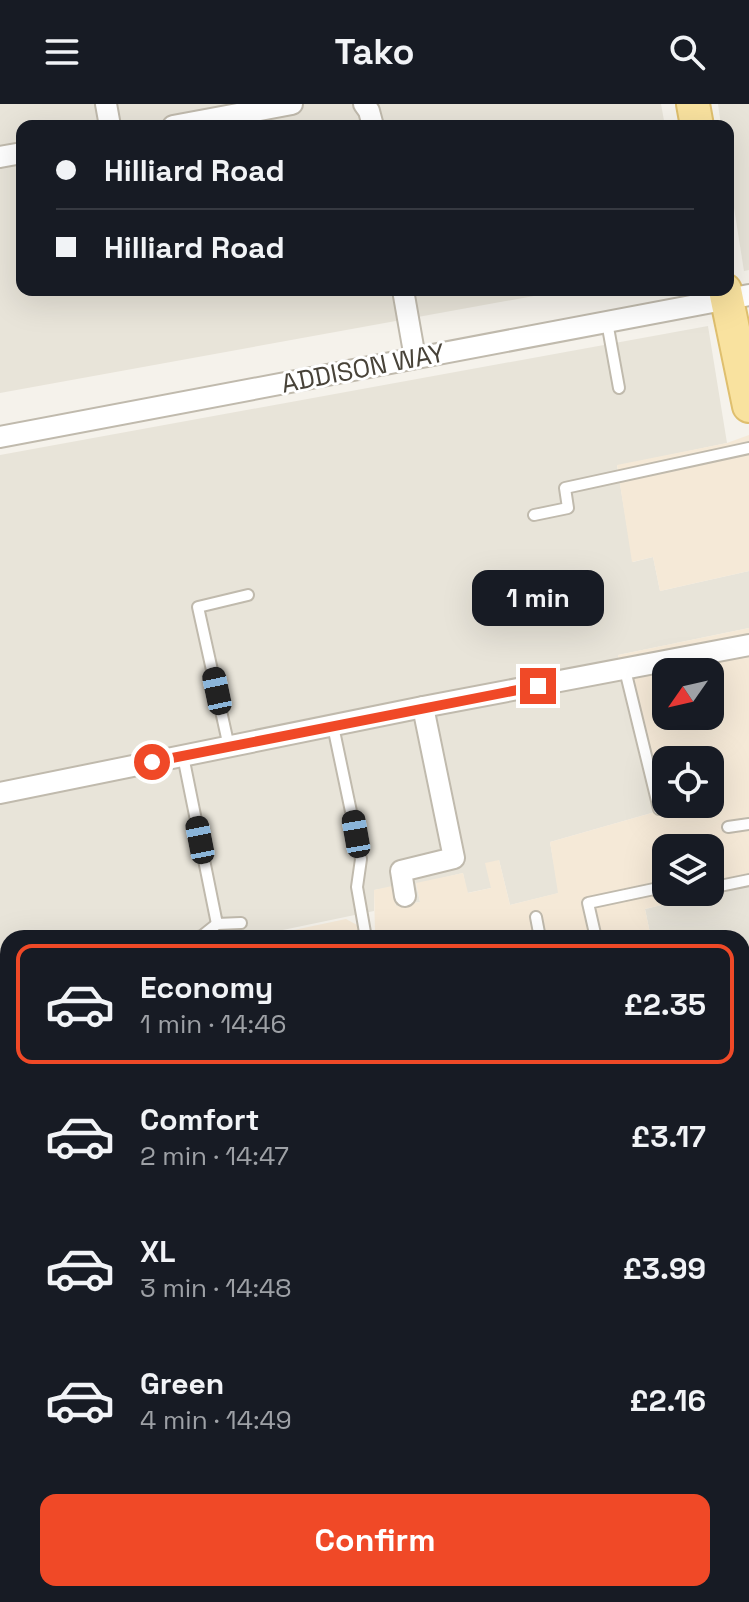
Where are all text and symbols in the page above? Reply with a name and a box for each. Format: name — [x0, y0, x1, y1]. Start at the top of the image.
text: Tako — [334, 29, 415, 75]
icon: menu — [40, 30, 84, 74]
icon: search — [665, 30, 709, 74]
text: Hilliard Road — [104, 151, 285, 190]
text: Hilliard Road — [104, 228, 285, 267]
street label: ADDISON WAY — [278, 335, 448, 401]
callout: 1 min — [472, 570, 604, 626]
text: 1 min — [506, 581, 570, 615]
north arrow — [652, 658, 724, 730]
map controls — [652, 658, 724, 906]
car — [200, 665, 234, 717]
route end — [520, 668, 556, 704]
route start — [134, 744, 170, 780]
button: locate — [652, 746, 724, 818]
car — [340, 808, 372, 860]
car — [184, 814, 216, 866]
button: layers — [652, 834, 724, 906]
icon: car — [44, 968, 116, 1040]
text: Economy — [140, 968, 273, 1007]
text: £2.35 — [624, 985, 706, 1024]
text: 1 min · 14:46 — [140, 1007, 286, 1041]
icon: car — [44, 1100, 116, 1172]
text: Comfort — [140, 1100, 259, 1139]
text: £3.17 — [631, 1117, 706, 1156]
text: 2 min · 14:47 — [140, 1139, 289, 1173]
icon: car — [44, 1232, 116, 1304]
text: XL — [140, 1232, 176, 1271]
text: £3.99 — [623, 1249, 706, 1288]
text: 3 min · 14:48 — [140, 1271, 291, 1305]
icon: car — [44, 1364, 116, 1436]
text: Green — [140, 1364, 224, 1403]
text: £2.16 — [630, 1381, 706, 1420]
text: 4 min · 14:49 — [140, 1403, 292, 1437]
button: Confirm — [40, 1494, 710, 1586]

